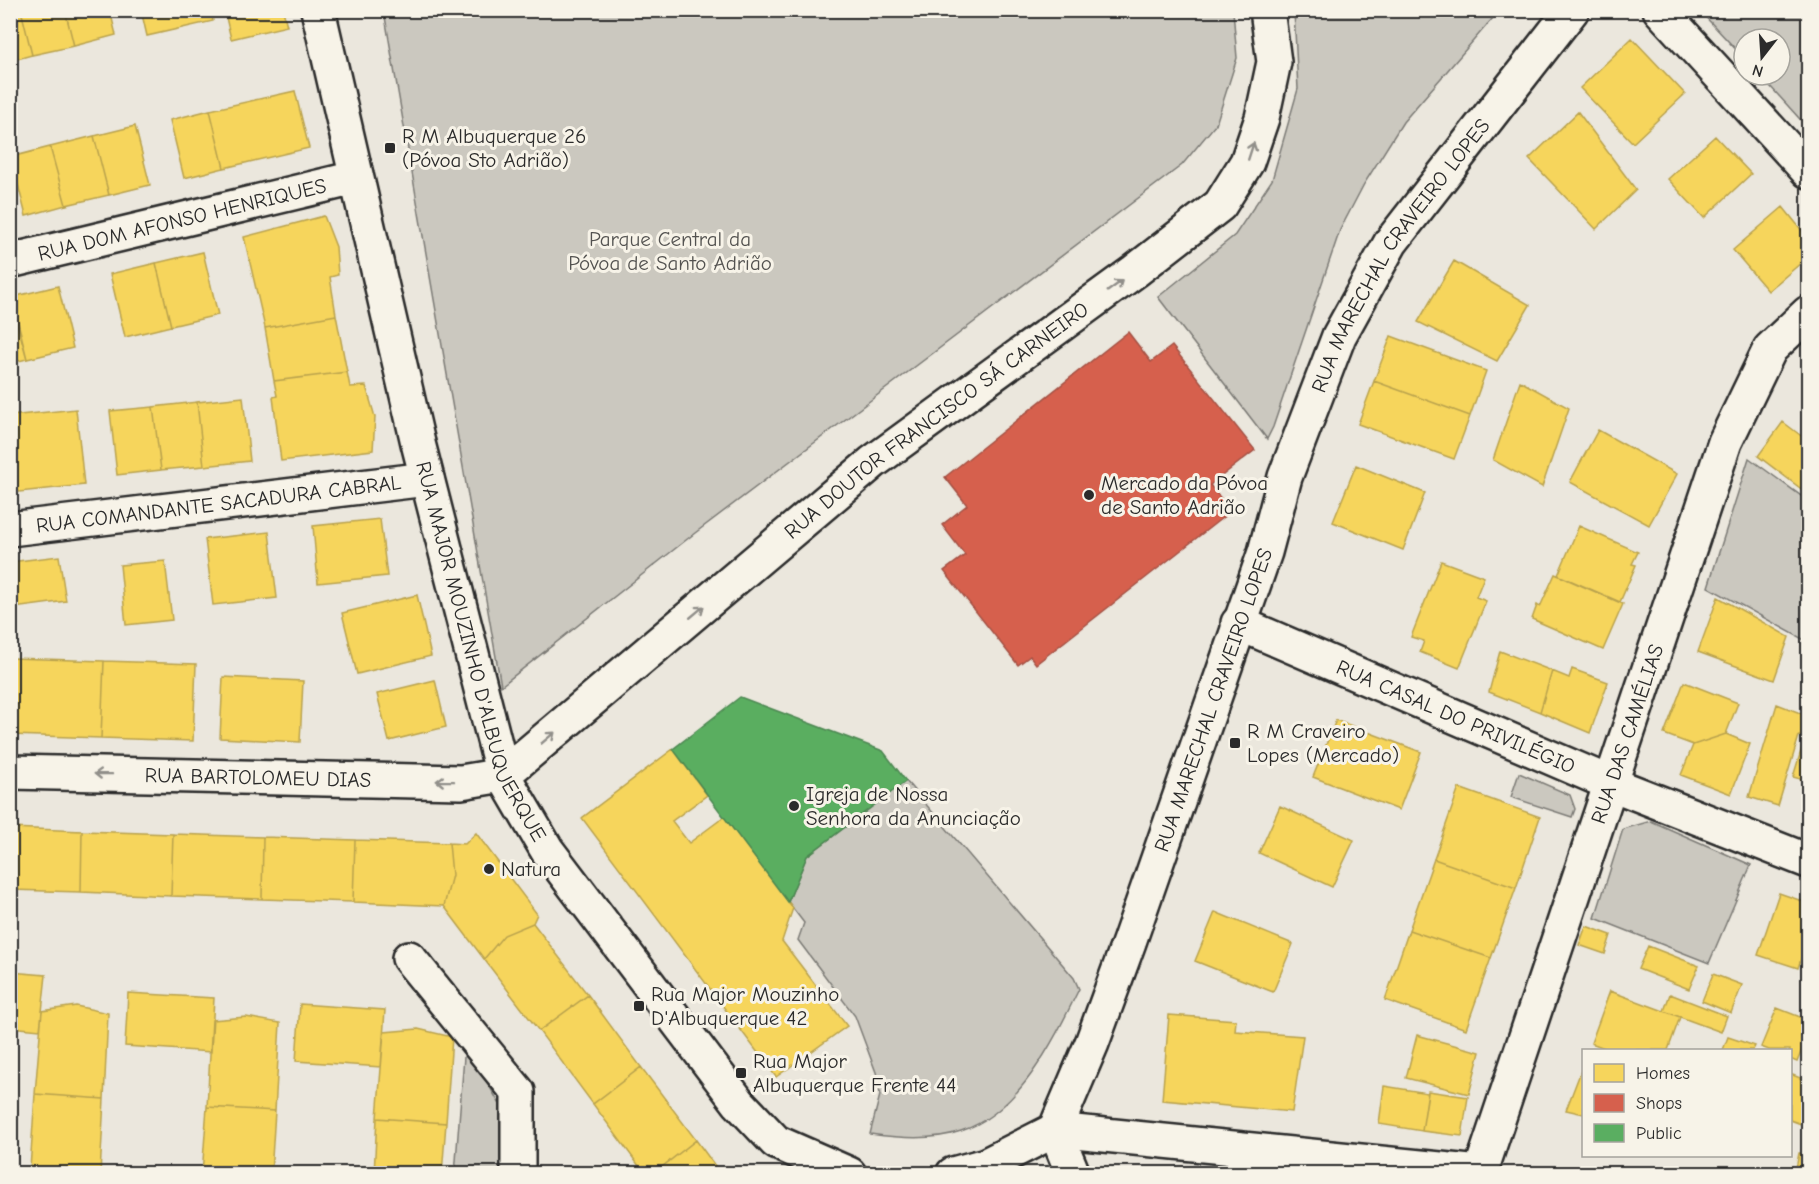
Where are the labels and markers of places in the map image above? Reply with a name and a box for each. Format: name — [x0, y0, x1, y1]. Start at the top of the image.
place label: R M Albuquerque 26 (Póvoa Sto Adrião) — [402, 124, 586, 172]
marker: R M Albuquerque 26 (Póvoa Sto Adrião) — [383, 141, 397, 155]
place label: Mercado da Póvoa de Santo Adrião — [1101, 471, 1268, 519]
marker: Mercado da Póvoa de Santo Adrião — [1082, 488, 1096, 502]
place label: R M Craveiro Lopes (Mercado) — [1247, 719, 1399, 767]
marker: R M Craveiro Lopes (Mercado) — [1228, 736, 1242, 750]
place label: Igreja de Nossa Senhora da Anunciação — [806, 782, 1021, 830]
marker: Igreja de Nossa Senhora da Anunciação — [787, 799, 801, 813]
place label: Natura — [501, 857, 561, 881]
marker: Natura — [482, 862, 496, 876]
place label: Rua Major Mouzinho D'Albuquerque 42 — [651, 982, 839, 1030]
marker: Rua Major Mouzinho D'Albuquerque 42 — [632, 999, 646, 1013]
place label: Rua Major Albuquerque Frente 44 — [753, 1049, 956, 1097]
marker: Rua Major Albuquerque Frente 44 — [734, 1066, 748, 1080]

